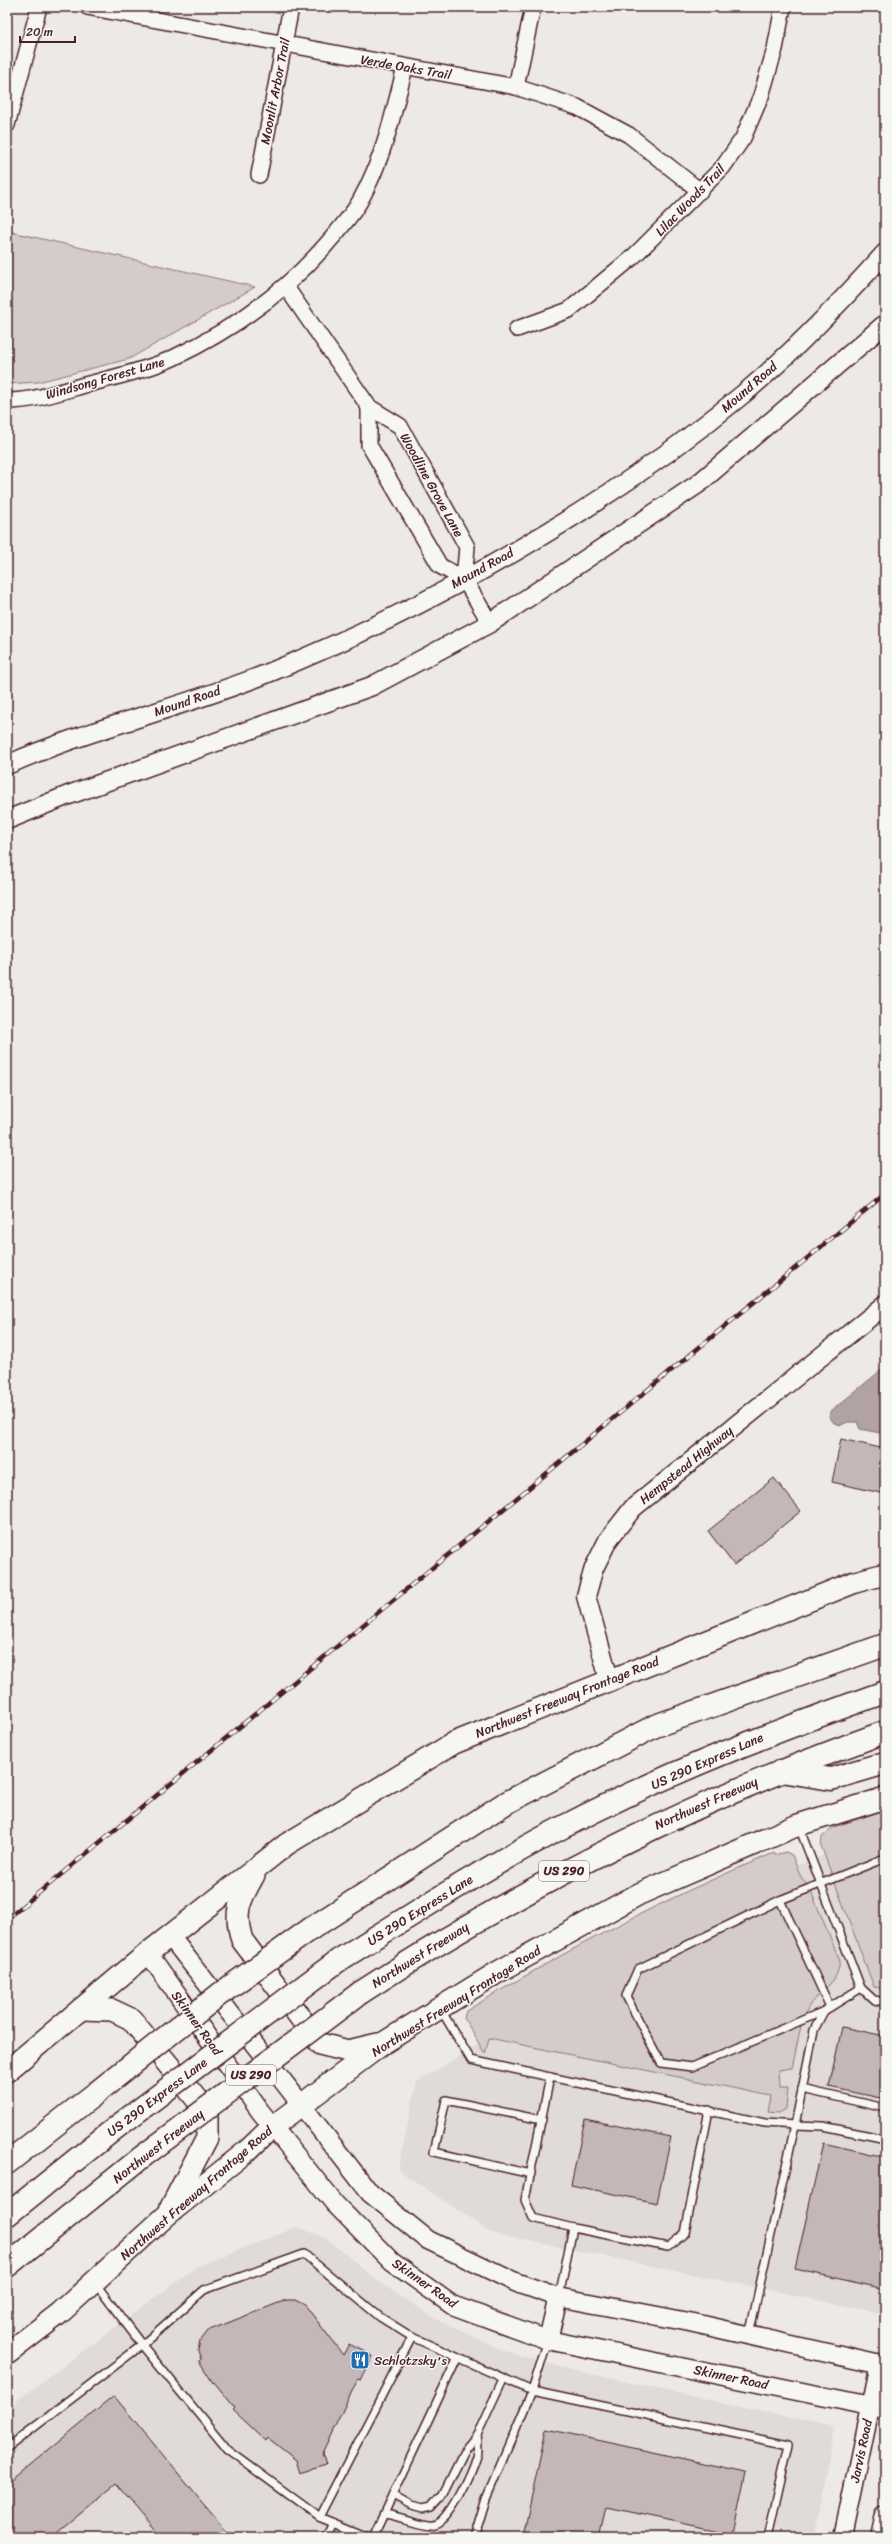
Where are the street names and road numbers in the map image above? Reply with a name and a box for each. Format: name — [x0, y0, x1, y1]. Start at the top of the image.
street label: Moonlit Arbor Trail — [253, 35, 297, 146]
street label: Verde Oaks Trail — [359, 48, 454, 86]
street label: Lilac Woods Trail — [649, 158, 731, 242]
street label: Windsong Forest Lane — [43, 350, 167, 406]
street label: Mound Road — [715, 355, 783, 418]
street label: Woodline Grove Lane — [394, 428, 470, 542]
street label: Mound Road — [446, 541, 519, 595]
street label: Mound Road — [151, 679, 225, 723]
street label: Hempstead Highway — [634, 1420, 738, 1510]
street label: Northwest Freeway Frontage Road — [472, 1649, 663, 1744]
street label: US 290 Express Lane — [647, 1726, 767, 1796]
street label: Northwest Freeway — [651, 1770, 762, 1836]
road number: US 290 — [539, 1861, 589, 1881]
street label: US 290 Express Lane — [363, 1868, 477, 1952]
street label: Northwest Freeway — [367, 1916, 474, 1994]
street label: Northwest Freeway Frontage Road — [367, 1939, 546, 2063]
street label: Skinner Road — [165, 1986, 229, 2061]
street label: US 290 Express Lane — [102, 2051, 212, 2143]
road number: US 290 — [226, 2065, 276, 2085]
street label: Northwest Freeway — [107, 2102, 209, 2189]
street label: Northwest Freeway Frontage Road — [114, 2119, 279, 2266]
street label: Skinner Road — [387, 2252, 464, 2315]
street label: Skinner Road — [692, 2358, 772, 2396]
street label: Jarvis Road — [843, 2416, 879, 2486]

